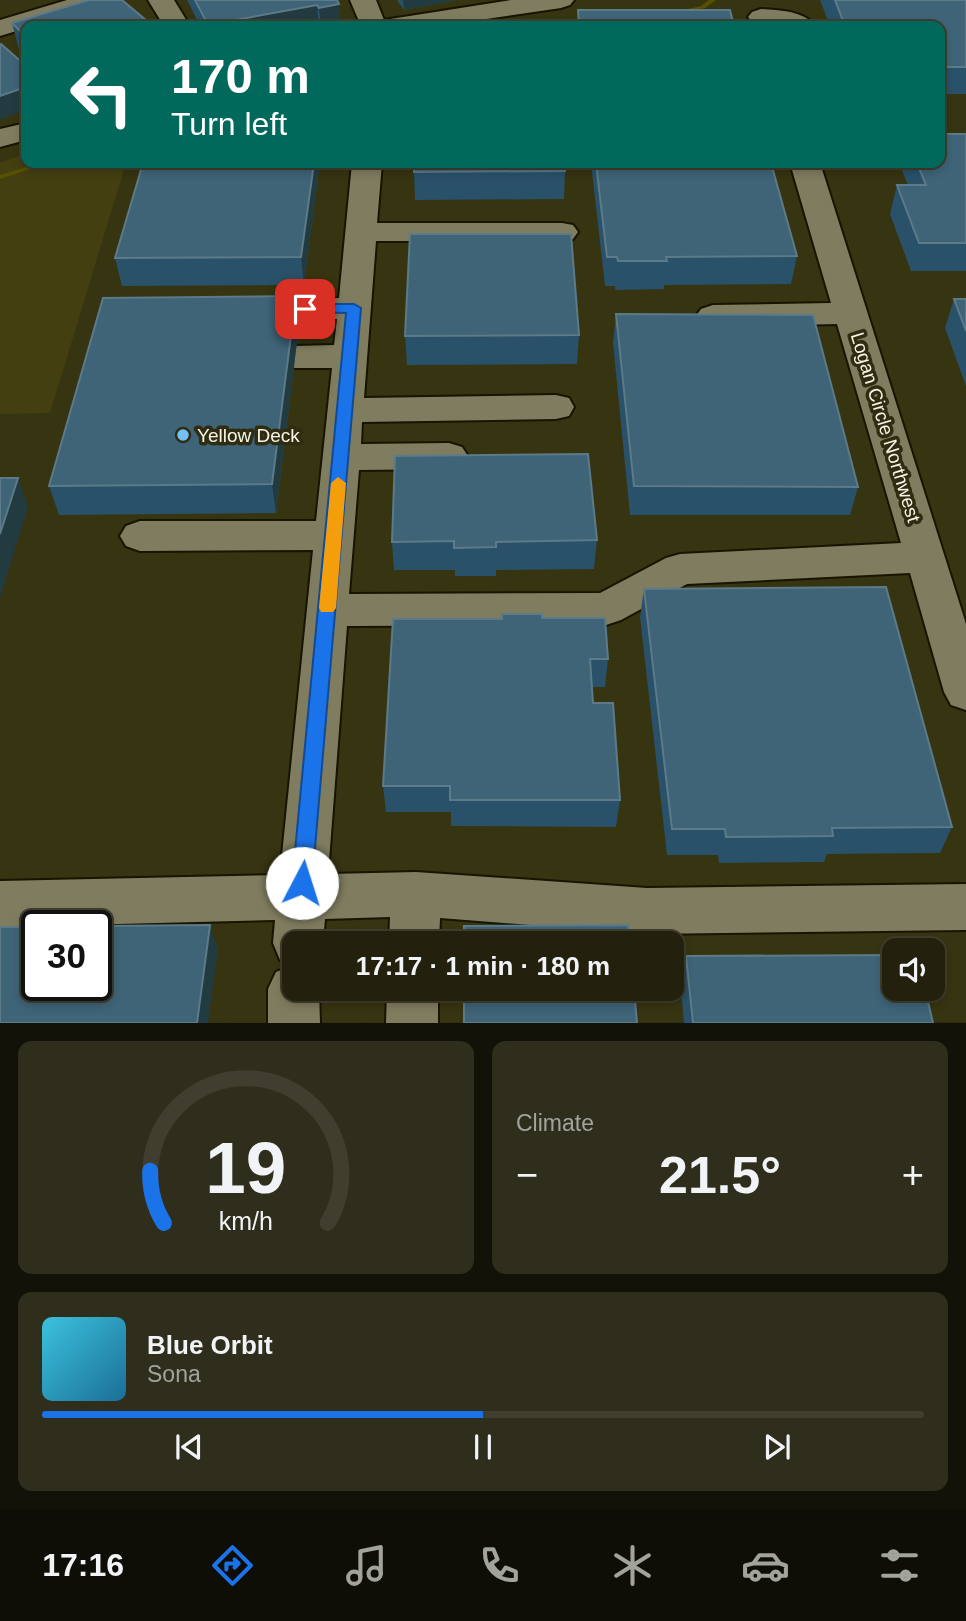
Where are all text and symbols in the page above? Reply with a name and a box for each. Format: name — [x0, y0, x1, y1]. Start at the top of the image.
icon: left — [56, 49, 147, 140]
text: 170 m — [171, 49, 310, 103]
text: Turn left — [171, 106, 287, 142]
pin — [275, 279, 335, 339]
icon: arrive — [286, 290, 324, 328]
street label: Logan Circle Northwest — [847, 330, 925, 525]
place label: Yellow Deck — [197, 425, 300, 446]
marker: Yellow Deck — [175, 427, 191, 443]
position arrow — [265, 846, 339, 920]
speed limit sign: 30 — [21, 910, 112, 1001]
map controls — [882, 938, 945, 1001]
button: sound — [882, 938, 945, 1001]
text: 17:17 · 1 min · 180 m — [356, 951, 610, 981]
text: Climate — [516, 1110, 594, 1136]
text: 19 — [206, 1128, 286, 1209]
text: 21.5° — [659, 1146, 781, 1204]
text: − — [516, 1154, 538, 1196]
text: + — [902, 1154, 924, 1196]
text: km/h — [219, 1207, 273, 1235]
text: Blue Orbit — [147, 1330, 273, 1360]
text: Sona — [147, 1361, 201, 1387]
icon: previous — [170, 1428, 208, 1466]
icon: pause — [464, 1428, 502, 1466]
icon: next — [758, 1428, 796, 1466]
icon: directions — [208, 1541, 257, 1590]
icon: music — [342, 1541, 391, 1590]
icon: phone — [475, 1541, 524, 1590]
icon: climate — [608, 1541, 657, 1590]
icon: car — [741, 1541, 790, 1590]
icon: filters — [875, 1541, 924, 1590]
text: 17:16 — [42, 1547, 124, 1583]

